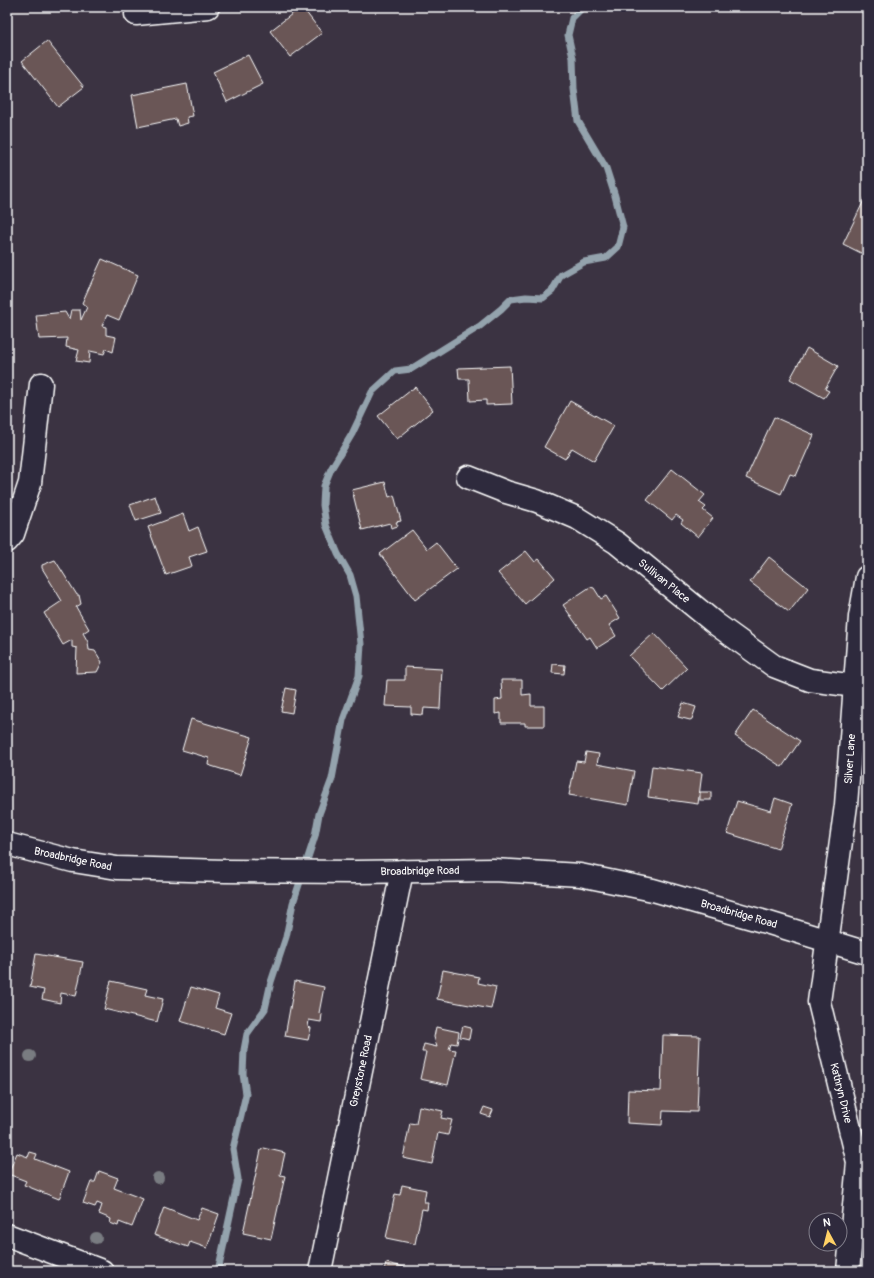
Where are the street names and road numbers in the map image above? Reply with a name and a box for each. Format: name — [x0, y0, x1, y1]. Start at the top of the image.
street label: Sullivan Place — [636, 556, 693, 606]
street label: Silver Lane — [842, 733, 858, 785]
street label: Broadbridge Road — [33, 844, 113, 874]
street label: Broadbridge Road — [380, 864, 460, 878]
street label: Broadbridge Road — [699, 897, 779, 931]
street label: Greystone Road — [347, 1034, 375, 1108]
street label: Kathryn Drive — [827, 1061, 855, 1125]

